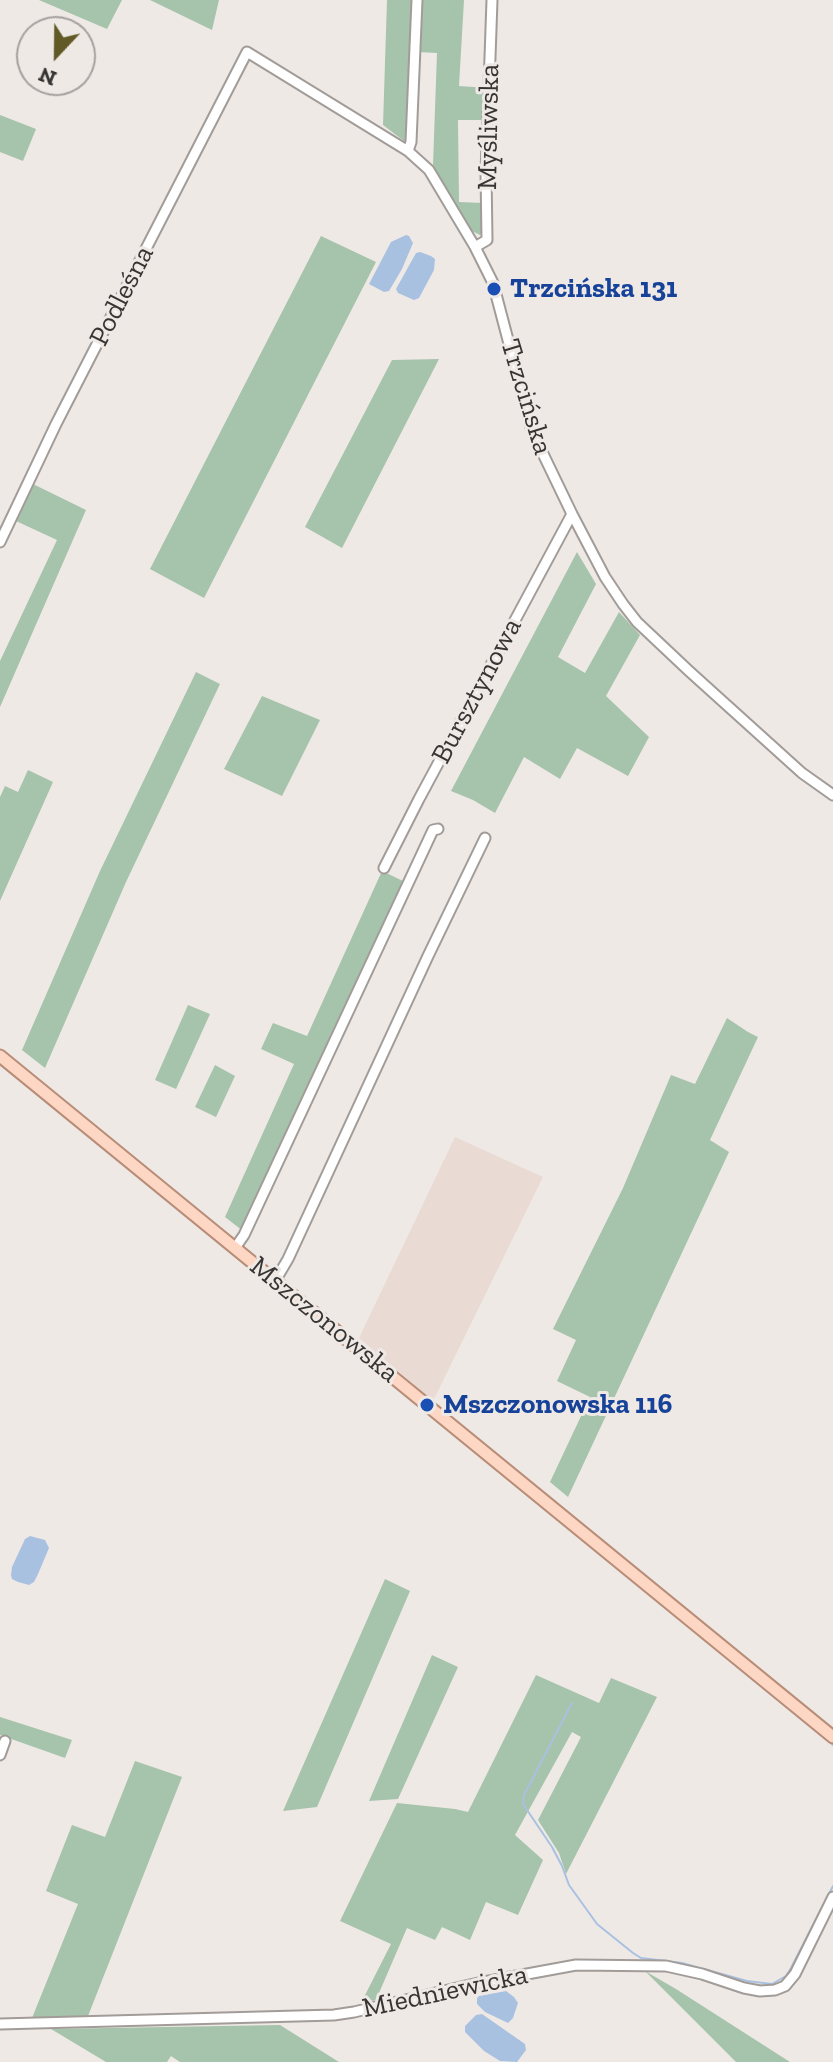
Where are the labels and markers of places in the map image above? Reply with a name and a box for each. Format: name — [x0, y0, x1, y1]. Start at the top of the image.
place label: Trzcińska 131 — [510, 272, 677, 306]
marker: Trzcińska 131 — [485, 280, 503, 298]
place label: Mszczonowska 116 — [443, 1388, 673, 1422]
marker: Mszczonowska 116 — [418, 1396, 436, 1414]

